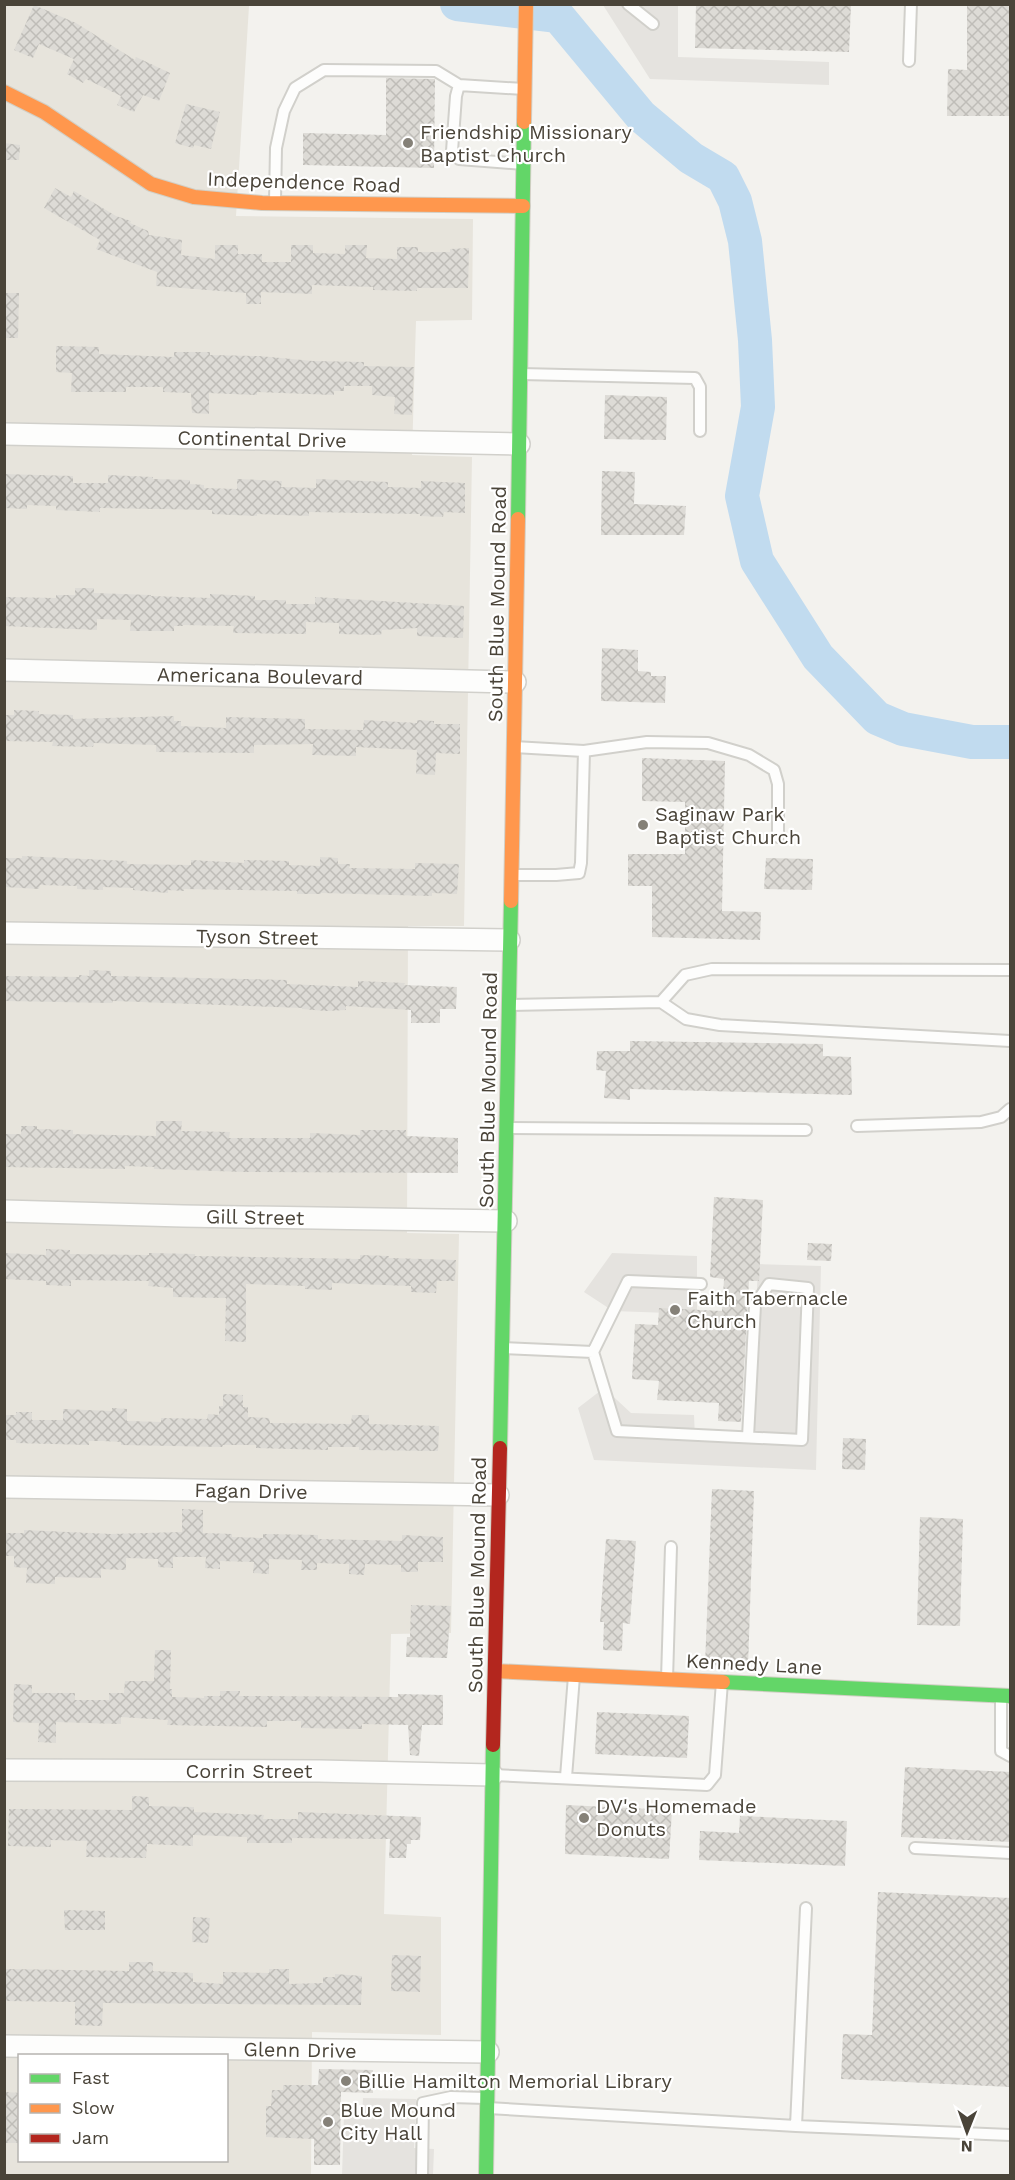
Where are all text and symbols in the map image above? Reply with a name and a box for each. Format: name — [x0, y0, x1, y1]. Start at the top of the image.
place label: Friendship Missionary Baptist Church — [420, 120, 633, 167]
marker: Friendship Missionary Baptist Church — [401, 136, 415, 150]
street label: Independence Road — [207, 167, 401, 197]
street label: Continental Drive — [177, 426, 347, 452]
street label: South Blue Mound Road — [483, 486, 511, 722]
street label: Americana Boulevard — [157, 662, 363, 690]
place label: Saginaw Park Baptist Church — [655, 802, 801, 849]
marker: Saginaw Park Baptist Church — [636, 818, 650, 832]
street label: Tyson Street — [196, 924, 319, 950]
street label: South Blue Mound Road — [474, 972, 502, 1208]
street label: Gill Street — [206, 1204, 305, 1230]
place label: Faith Tabernacle Church — [687, 1286, 848, 1333]
marker: Faith Tabernacle Church — [668, 1303, 682, 1317]
street label: South Blue Mound Road — [463, 1457, 491, 1693]
street label: Fagan Drive — [194, 1478, 308, 1504]
street label: Kennedy Lane — [685, 1648, 823, 1680]
street label: Corrin Street — [186, 1759, 313, 1783]
place label: DV's Homemade Donuts — [596, 1794, 756, 1841]
marker: DV's Homemade Donuts — [577, 1811, 591, 1825]
street label: Glenn Drive — [243, 2037, 357, 2063]
legend — [18, 2054, 228, 2162]
text: Fast — [72, 2067, 110, 2088]
place label: Billie Hamilton Memorial Library — [358, 2069, 673, 2093]
marker: Billie Hamilton Memorial Library — [339, 2074, 353, 2088]
text: Slow — [72, 2097, 115, 2118]
place label: Blue Mound City Hall — [340, 2098, 456, 2145]
north arrow — [937, 2102, 997, 2162]
marker: Blue Mound City Hall — [321, 2115, 335, 2129]
text: Jam — [72, 2127, 109, 2148]
text: N — [961, 2137, 973, 2156]

